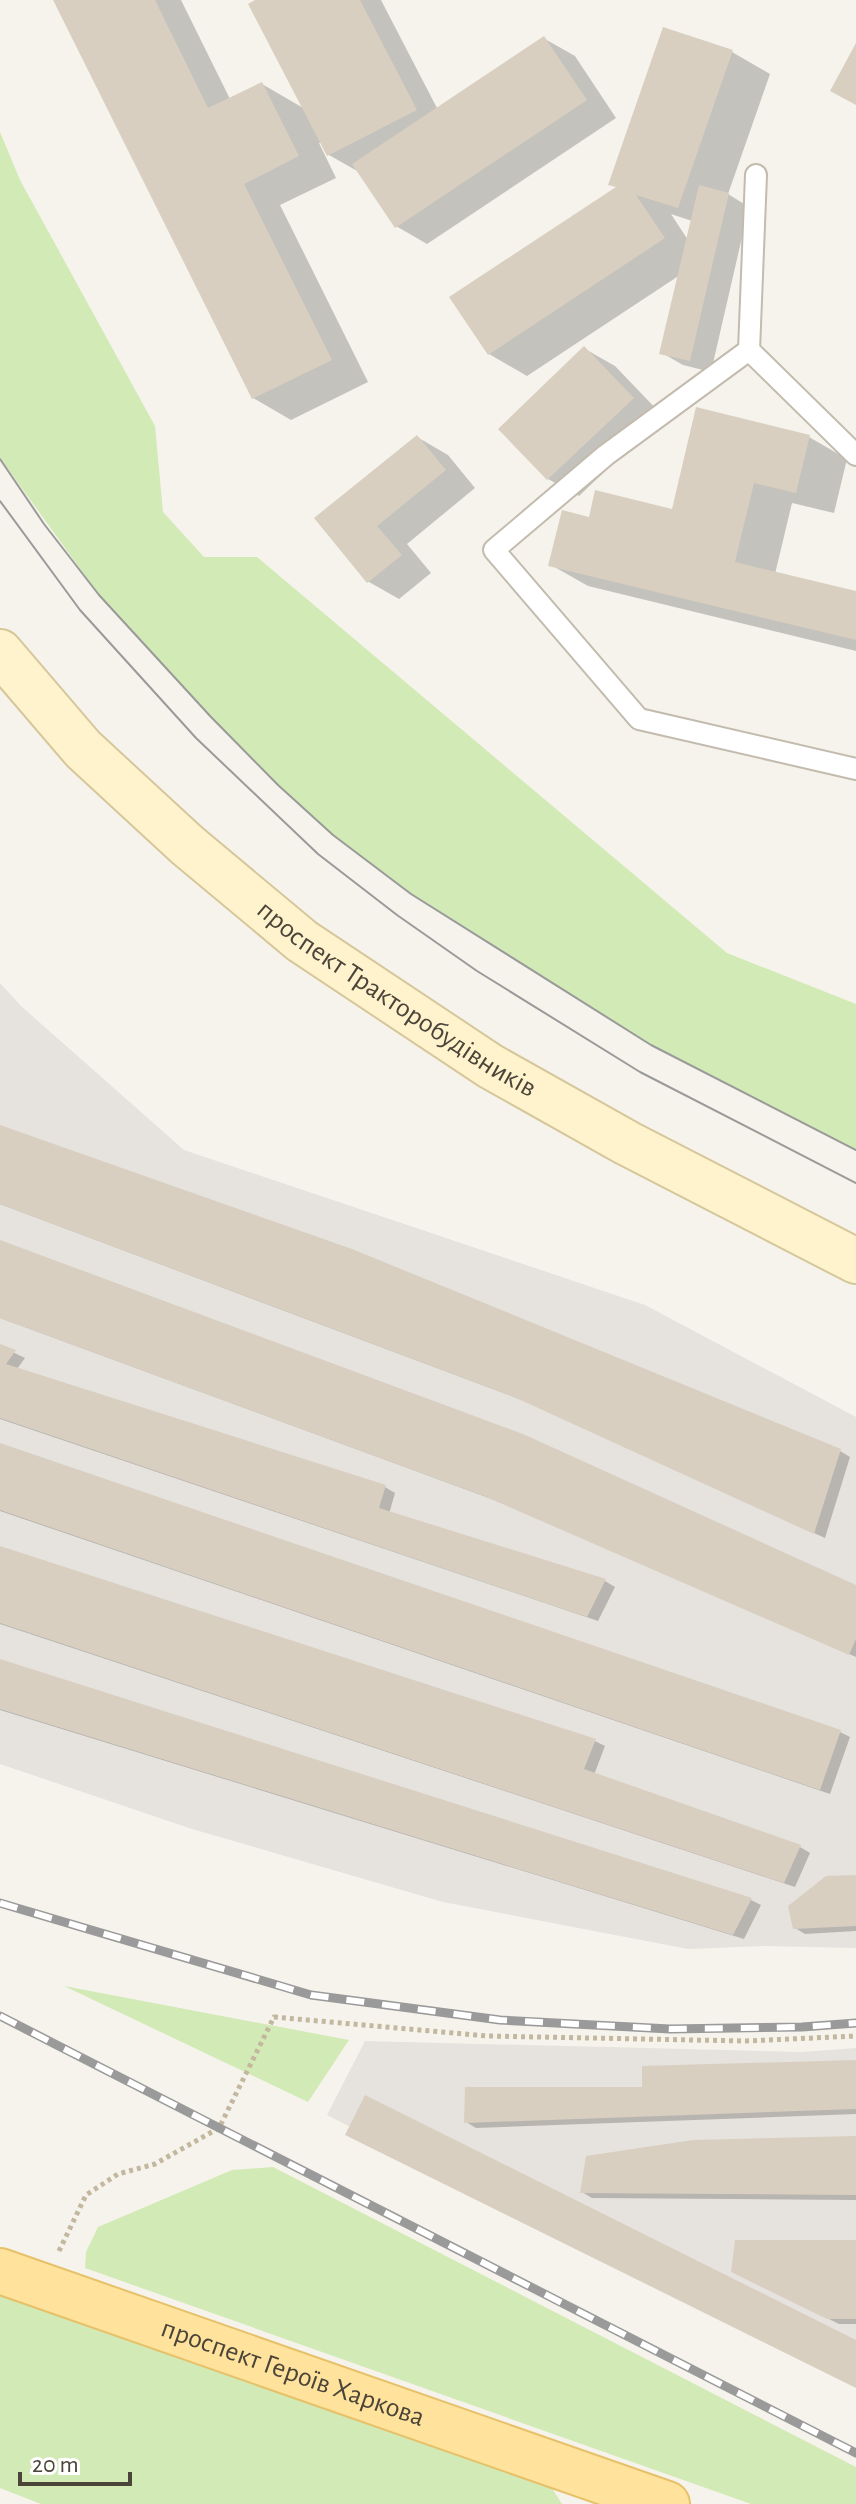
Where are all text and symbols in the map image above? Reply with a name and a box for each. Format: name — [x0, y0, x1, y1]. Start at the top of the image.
street label: проспект Тракторобудівників — [251, 896, 541, 1103]
street label: проспект Героїв Харкова — [157, 2314, 428, 2432]
scale bar — [20, 2436, 130, 2486]
text: 20 m — [32, 2453, 79, 2477]

